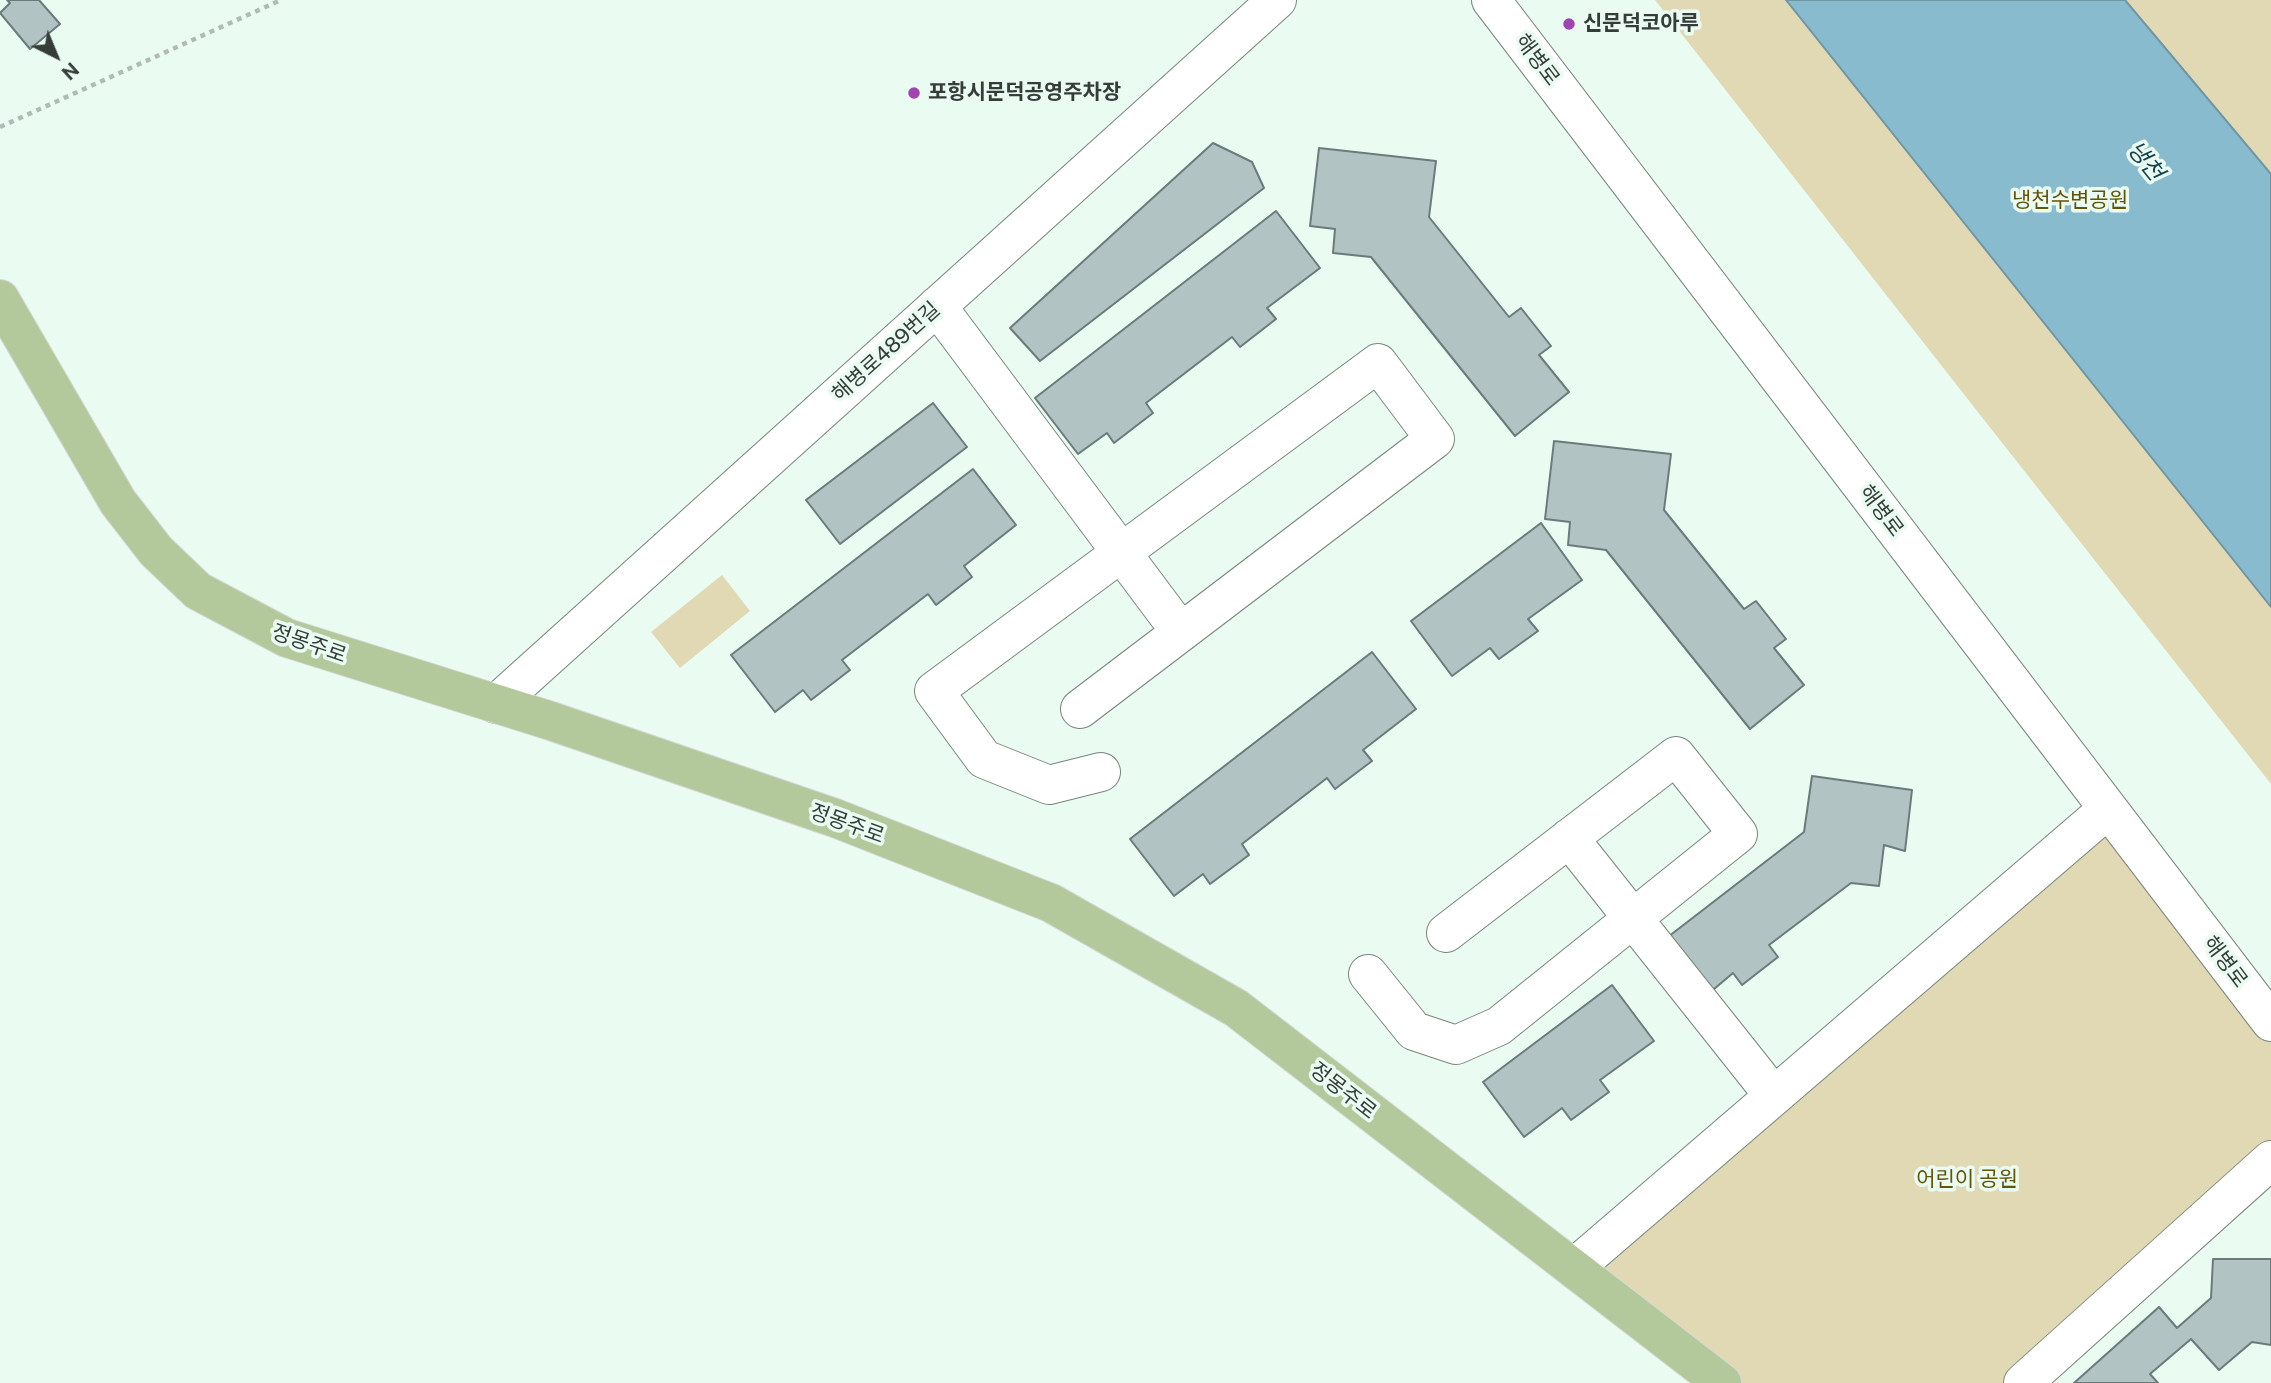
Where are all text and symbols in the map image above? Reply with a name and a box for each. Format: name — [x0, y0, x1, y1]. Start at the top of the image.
place label: 신문덕코아루 — [1583, 11, 1699, 37]
marker: 신문덕코아루 — [1561, 16, 1577, 32]
north arrow — [21, 21, 91, 91]
street label: 해병로 — [1509, 29, 1565, 91]
text: N — [57, 58, 83, 84]
place label: 포항시문덕공영주차장 — [928, 80, 1121, 106]
marker: 포항시문덕공영주차장 — [906, 85, 922, 101]
water label: 냉천 — [2121, 136, 2169, 186]
park label: 냉천수변공원 — [2012, 188, 2128, 214]
street label: 해병로489번길 — [827, 297, 945, 407]
street label: 해병로 — [1853, 480, 1909, 542]
street label: 정몽주로 — [268, 620, 350, 668]
street label: 정몽주로 — [806, 799, 888, 849]
street label: 해병로 — [2197, 931, 2253, 993]
street label: 정몽주로 — [1305, 1057, 1381, 1125]
park label: 어린이 공원 — [1916, 1167, 2018, 1193]

